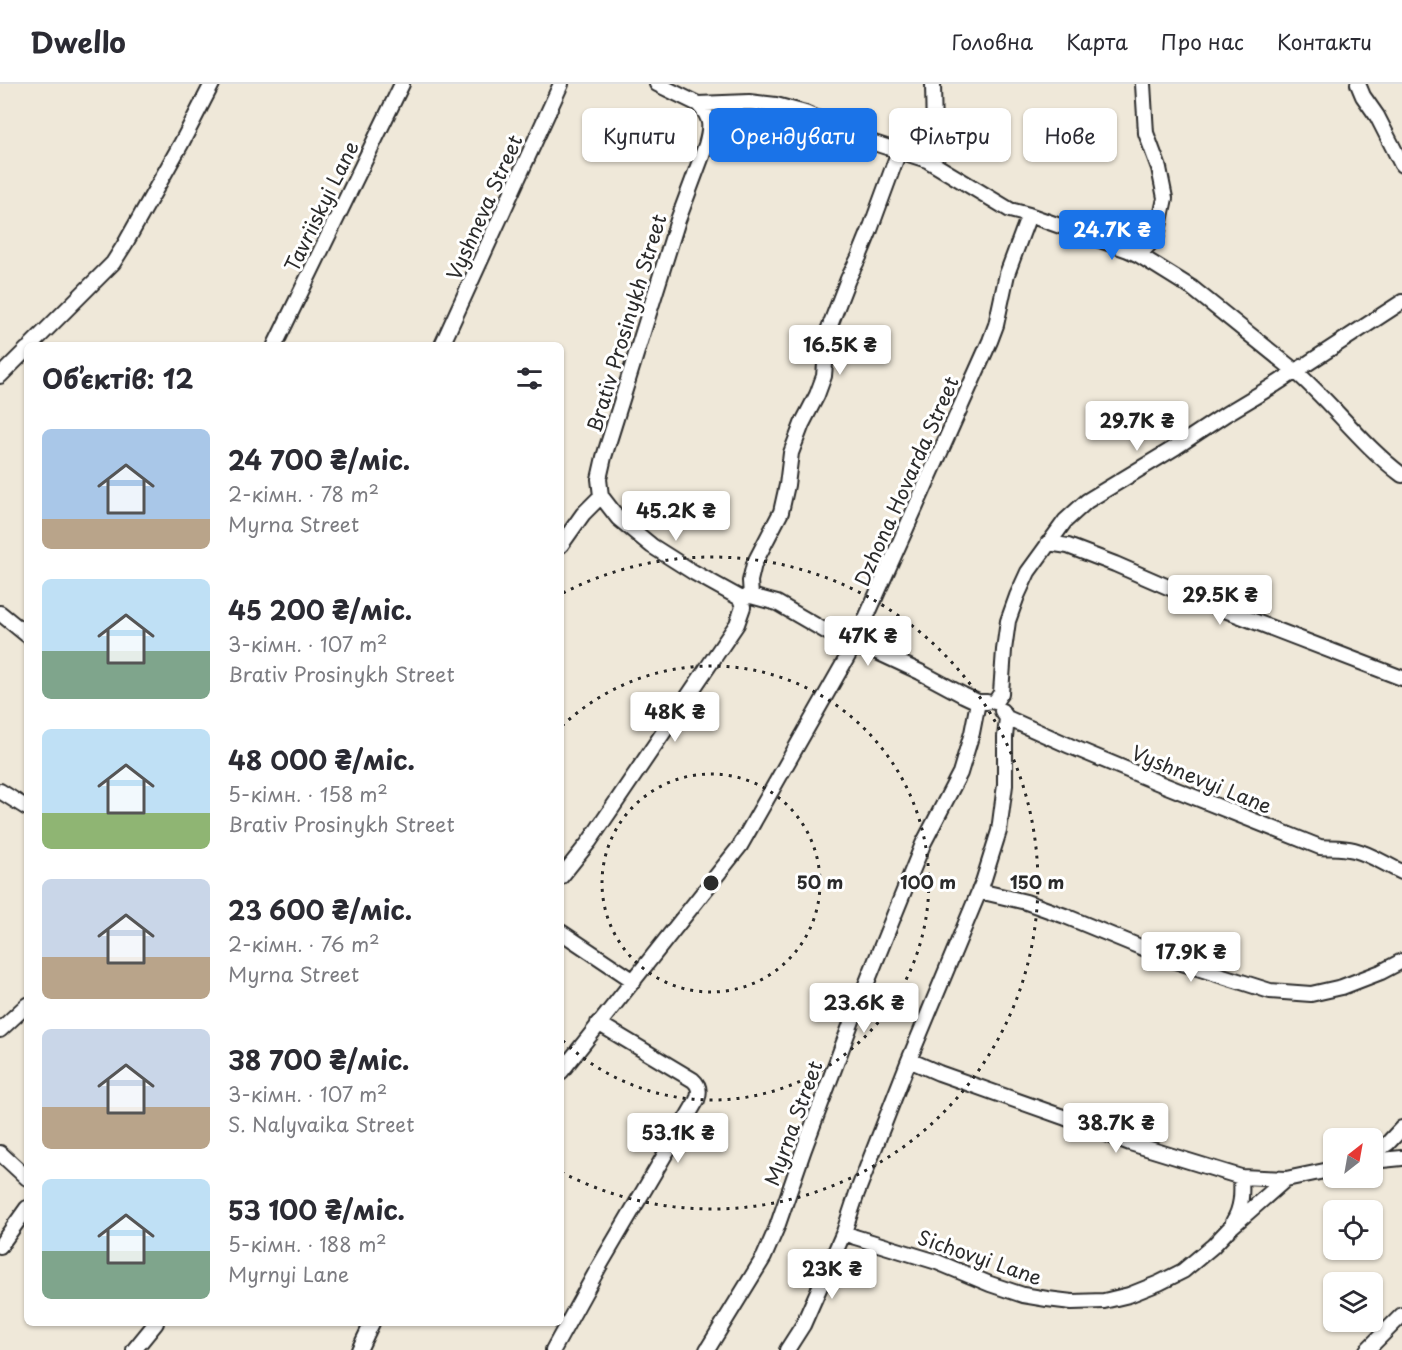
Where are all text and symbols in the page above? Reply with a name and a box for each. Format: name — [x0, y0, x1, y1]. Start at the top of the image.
text: Dwello — [30, 20, 126, 63]
text: Головна — [952, 25, 1033, 57]
text: Карта — [1066, 25, 1128, 57]
text: Про нас — [1161, 25, 1244, 57]
text: Контакти — [1277, 25, 1372, 57]
chip: Купити — [582, 108, 697, 162]
chip: Орендувати — [709, 108, 877, 162]
chip: Фільтри — [889, 108, 1011, 162]
chip: Нове — [1023, 108, 1117, 162]
street label: Vyshneva Street — [439, 130, 529, 284]
street label: Tavriiskyi Lane — [276, 135, 366, 277]
street label: Brativ Prosinykh Street — [579, 210, 673, 436]
pin: 24.7K ₴ — [1057, 210, 1167, 261]
text: 24.7K ₴ — [1073, 214, 1151, 244]
pin: 16.5K ₴ — [785, 325, 895, 376]
text: 16.5K ₴ — [803, 329, 877, 359]
text: Об’єктів: 12 — [42, 359, 193, 398]
icon: filters — [513, 362, 546, 395]
street label: Dzhona Hovarda Street — [846, 371, 966, 591]
pin: 29.7K ₴ — [1082, 401, 1192, 452]
text: 29.7K ₴ — [1099, 405, 1175, 435]
text: 24 700 ₴/міс. — [228, 440, 410, 479]
icon: home — [90, 453, 162, 525]
text: 2-кімн. · 78 m² — [228, 479, 379, 509]
pin: 45.2K ₴ — [621, 491, 731, 542]
text: 45.2K ₴ — [636, 495, 716, 525]
text: Myrna Street — [228, 509, 359, 539]
pin: 29.5K ₴ — [1165, 575, 1275, 626]
text: 29.5K ₴ — [1182, 579, 1258, 609]
text: 45 200 ₴/міс. — [228, 590, 412, 629]
icon: home — [90, 603, 162, 675]
pin: 47K ₴ — [826, 616, 910, 667]
text: 47K ₴ — [838, 620, 898, 650]
text: 3-кімн. · 107 m² — [228, 629, 387, 659]
text: Brativ Prosinykh Street — [228, 659, 455, 689]
pin: 48K ₴ — [633, 692, 717, 743]
text: 48K ₴ — [644, 696, 706, 726]
street label: Vyshnevyi Lane — [1127, 737, 1277, 821]
text: 48 000 ₴/міс. — [228, 740, 415, 779]
icon: home — [90, 753, 162, 825]
text: 5-кімн. · 158 m² — [228, 779, 388, 809]
text: Brativ Prosinykh Street — [228, 809, 455, 839]
text: 50 m — [797, 868, 843, 895]
text: 100 m — [900, 868, 956, 895]
text: 150 m — [1010, 868, 1064, 895]
centre of rings — [701, 873, 721, 893]
text: 23 600 ₴/міс. — [228, 890, 412, 929]
icon: home — [90, 903, 162, 975]
text: 2-кімн. · 76 m² — [228, 929, 379, 959]
pin: 17.9K ₴ — [1136, 932, 1246, 983]
text: 17.9K ₴ — [1155, 936, 1227, 966]
text: Myrna Street — [228, 959, 359, 989]
pin: 23.6K ₴ — [809, 983, 919, 1034]
text: 23.6K ₴ — [824, 987, 904, 1017]
text: 38 700 ₴/міс. — [228, 1040, 409, 1079]
icon: home — [90, 1053, 162, 1125]
street label: Myrna Street — [756, 1056, 830, 1190]
text: 3-кімн. · 107 m² — [228, 1079, 387, 1109]
pin: 38.7K ₴ — [1061, 1103, 1171, 1154]
text: 38.7K ₴ — [1077, 1107, 1155, 1137]
text: S. Nalyvaika Street — [228, 1109, 414, 1139]
pin: 53.1K ₴ — [623, 1113, 733, 1164]
text: 53.1K ₴ — [641, 1117, 715, 1147]
north arrow — [1323, 1128, 1383, 1188]
map controls — [1323, 1128, 1383, 1332]
text: 53 100 ₴/міс. — [228, 1190, 405, 1229]
button: locate — [1323, 1200, 1383, 1260]
icon: home — [90, 1203, 162, 1275]
street label: Sichovyi Lane — [914, 1222, 1046, 1292]
text: 5-кімн. · 188 m² — [228, 1229, 387, 1259]
pin: 23K ₴ — [790, 1249, 874, 1300]
text: 23K ₴ — [802, 1253, 862, 1283]
text: Myrnyi Lane — [228, 1259, 349, 1289]
button: layers — [1323, 1272, 1383, 1332]

